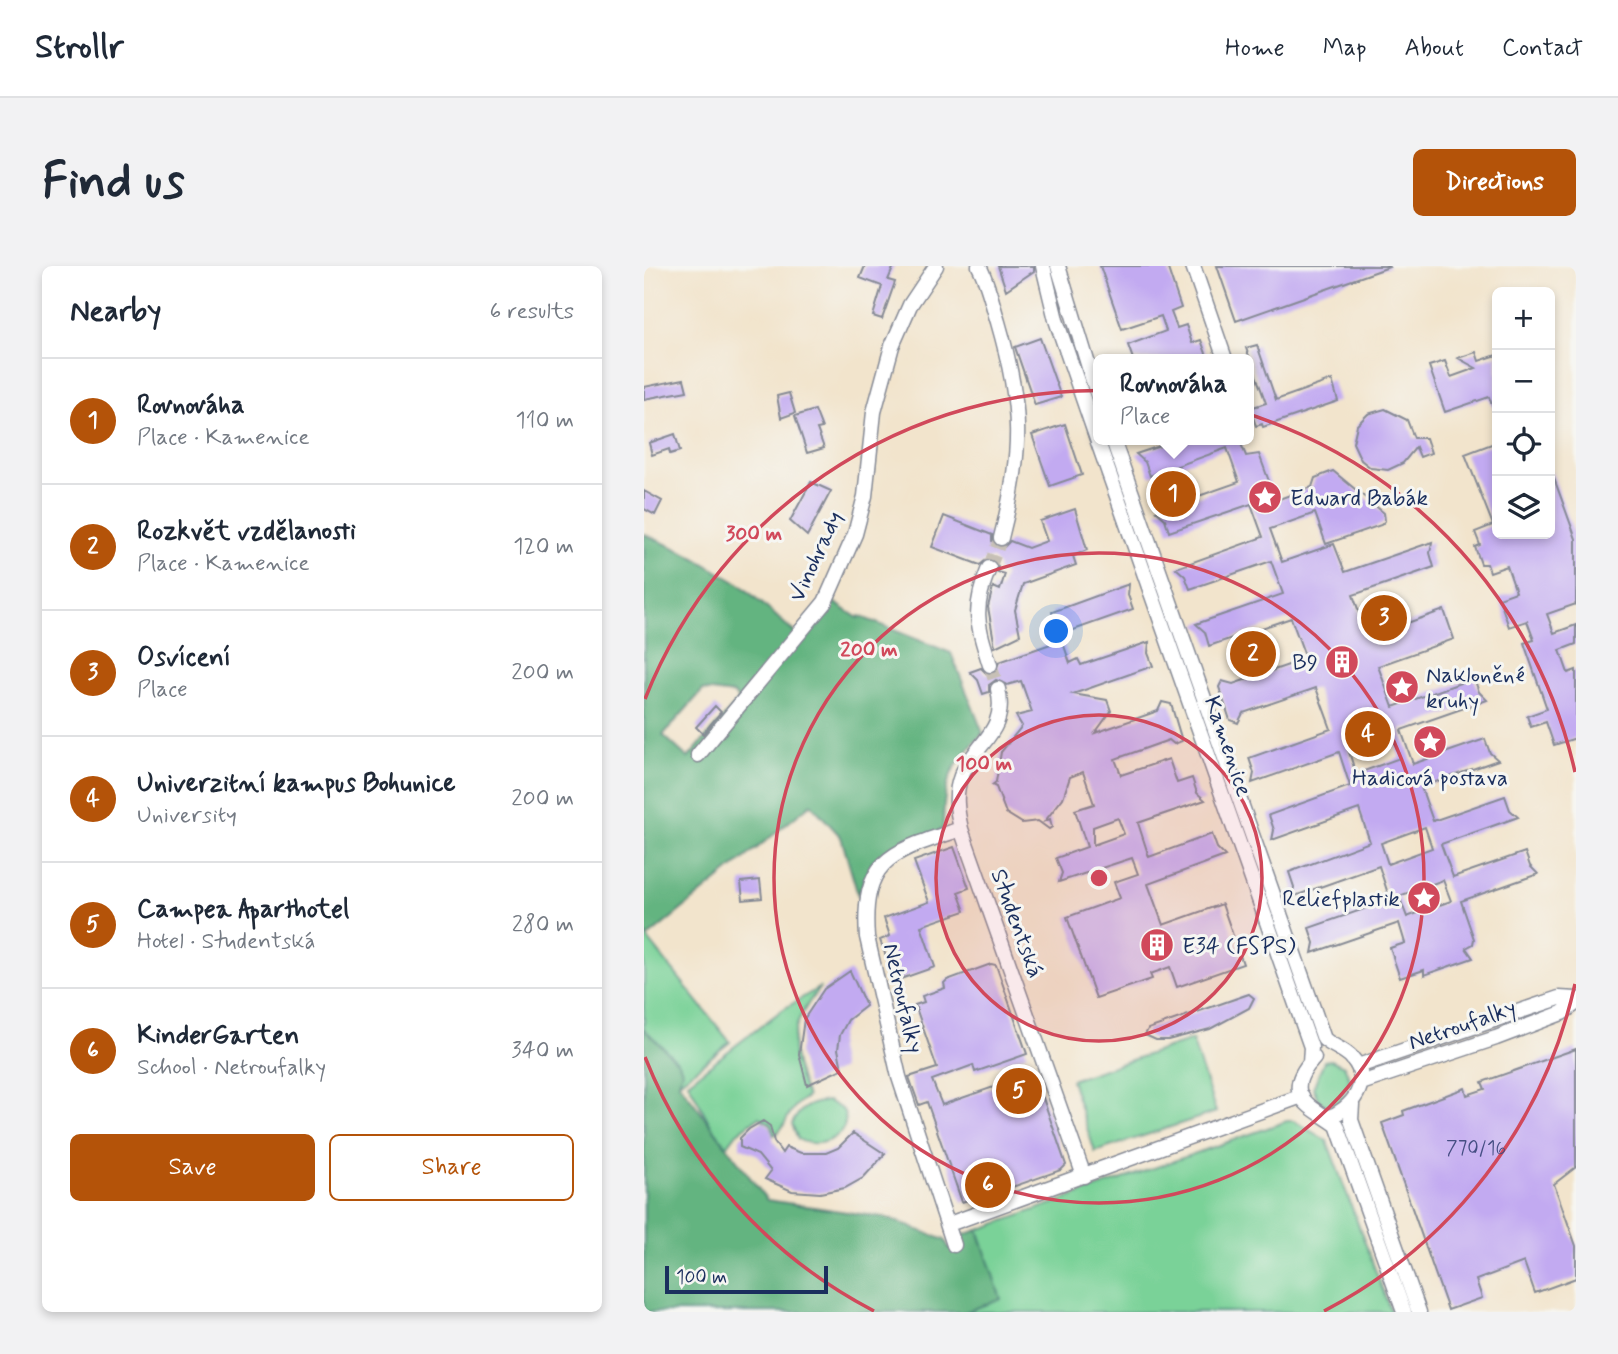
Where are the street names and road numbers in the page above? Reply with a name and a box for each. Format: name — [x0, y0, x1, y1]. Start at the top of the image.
street label: Vinohrady — [783, 507, 851, 607]
street label: Kamenice — [1196, 692, 1258, 801]
street label: Studentská — [983, 865, 1050, 982]
street label: Netroufalky — [875, 941, 929, 1056]
street label: Netroufalky — [1405, 993, 1520, 1058]

